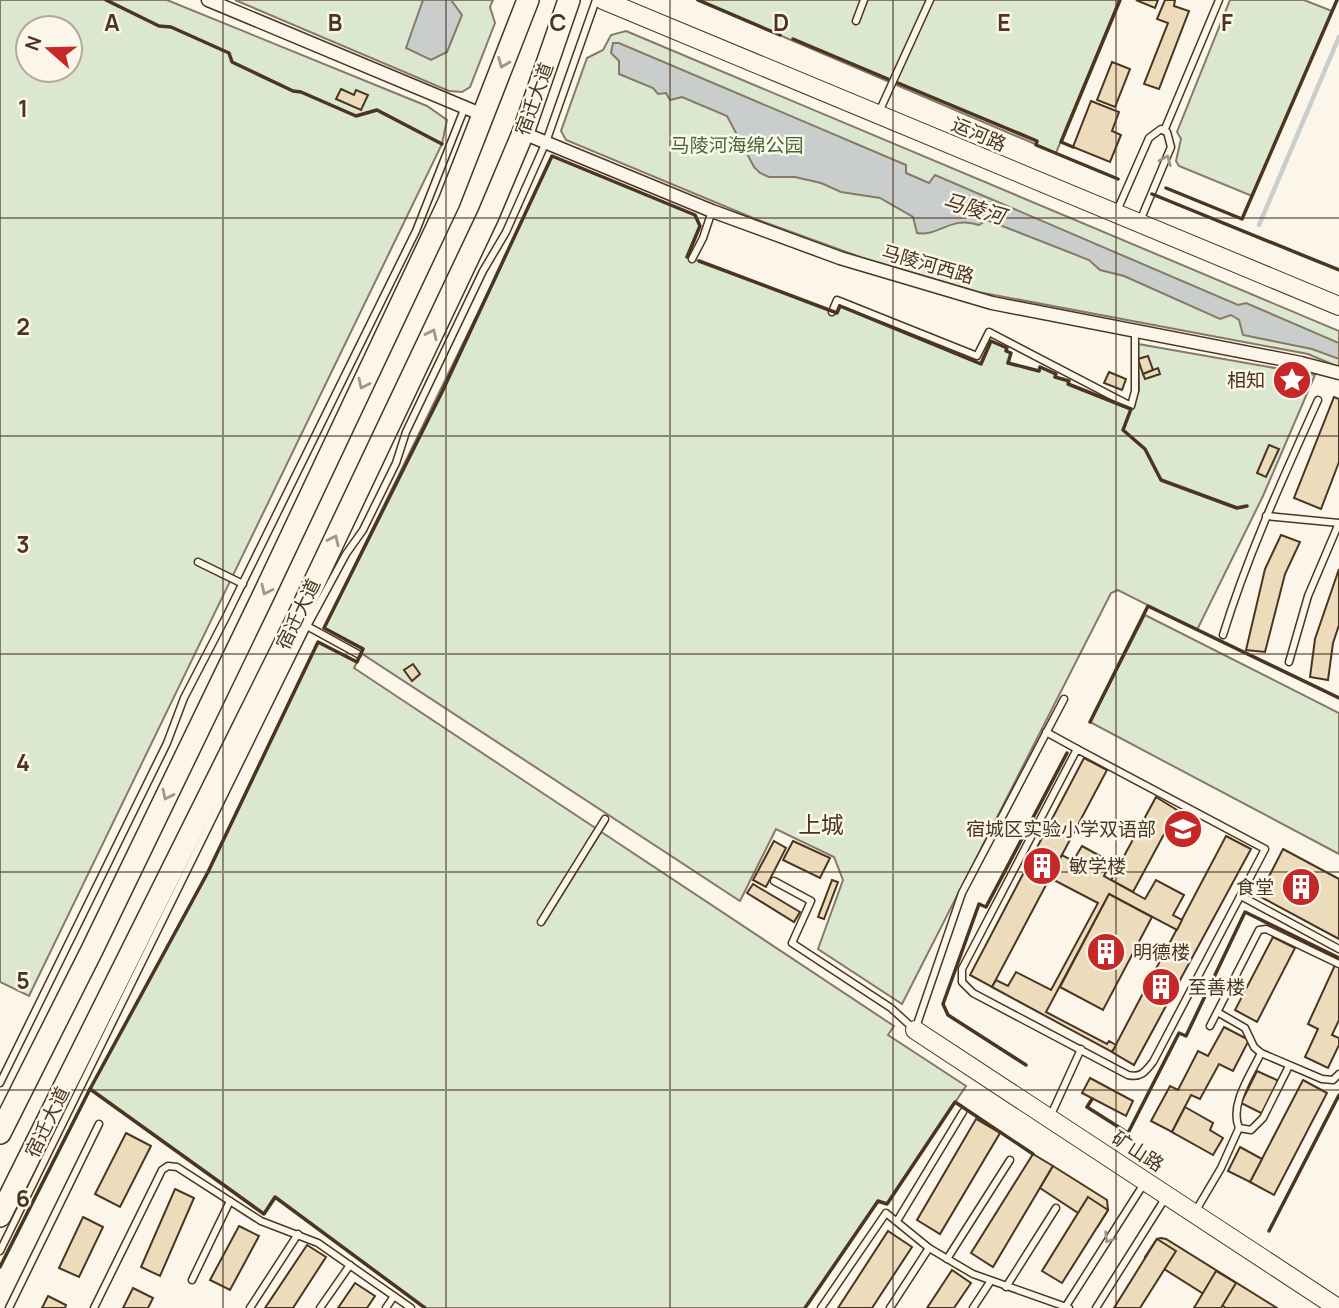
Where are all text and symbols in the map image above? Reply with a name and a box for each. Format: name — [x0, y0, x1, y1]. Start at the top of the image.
text: A — [104, 6, 120, 38]
text: B — [328, 6, 342, 38]
text: C — [550, 6, 567, 38]
text: D — [773, 6, 789, 38]
text: E — [997, 6, 1011, 38]
text: F — [1221, 6, 1233, 38]
north arrow — [14, 14, 84, 84]
text: N — [18, 32, 48, 54]
one-way arrow — [498, 57, 512, 69]
street label: 宿迁大道 — [509, 59, 559, 139]
text: 1 — [18, 92, 28, 124]
street label: 运河路 — [948, 111, 1010, 157]
park label: 马陵河海绵公园 — [670, 132, 804, 158]
one-way arrow — [1158, 155, 1172, 167]
water label: 马陵河 — [940, 186, 1012, 231]
street label: 马陵河西路 — [879, 238, 977, 290]
text: 2 — [16, 310, 30, 342]
one-way arrow — [424, 329, 438, 341]
place icon: 相知 — [1271, 359, 1313, 401]
place label: 相知 — [1227, 367, 1265, 393]
one-way arrow — [357, 377, 371, 389]
text: 3 — [16, 528, 30, 560]
one-way arrow — [326, 535, 340, 547]
street label: 宿迁大道 — [270, 574, 326, 654]
one-way arrow — [260, 583, 274, 595]
text: 4 — [16, 746, 30, 778]
one-way arrow — [162, 788, 176, 800]
district label: 上城 — [798, 808, 844, 840]
school or university icon: 宿城区实验小学双语部 — [1162, 808, 1204, 850]
place label: 宿城区实验小学双语部 — [966, 816, 1156, 842]
building icon: 敏学楼 — [1021, 845, 1063, 887]
place label: 敏学楼 — [1069, 853, 1126, 879]
building icon: 食堂 — [1280, 866, 1322, 908]
place label: 食堂 — [1236, 874, 1274, 900]
building icon: 明德楼 — [1085, 931, 1127, 973]
place label: 明德楼 — [1133, 939, 1190, 965]
text: 5 — [16, 964, 30, 996]
building icon: 至善楼 — [1140, 966, 1182, 1008]
place label: 至善楼 — [1188, 974, 1245, 1000]
street label: 宿迁大道 — [19, 1082, 75, 1162]
street label: 矿山路 — [1107, 1125, 1169, 1177]
text: 6 — [16, 1182, 30, 1214]
one-way arrow — [1105, 1231, 1118, 1244]

